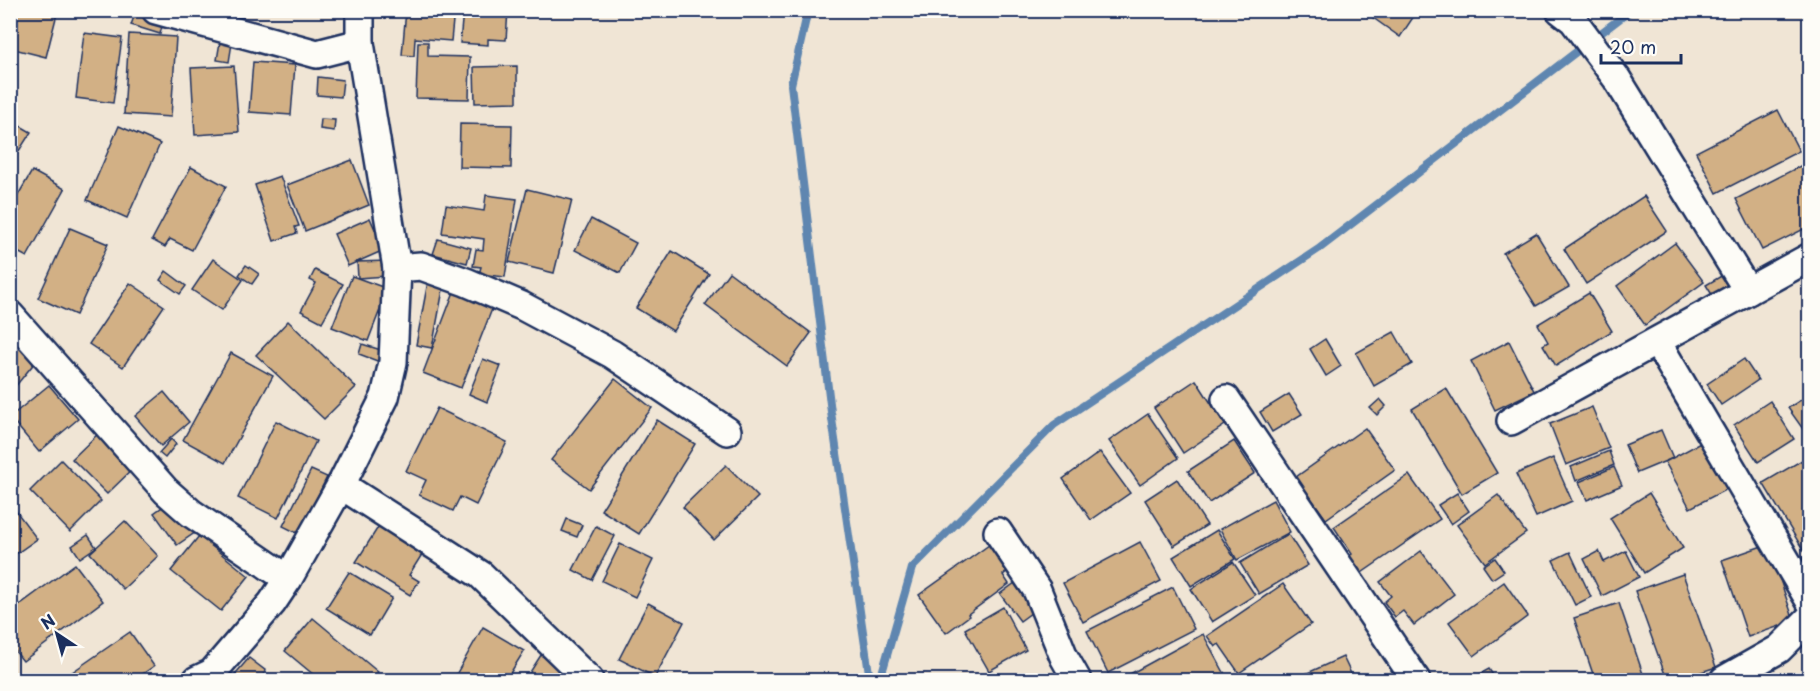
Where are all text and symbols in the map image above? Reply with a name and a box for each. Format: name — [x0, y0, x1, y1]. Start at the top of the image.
scale bar — [1601, 27, 1680, 65]
text: 20 m — [1610, 33, 1656, 60]
north arrow — [27, 604, 87, 664]
text: N — [35, 608, 60, 634]

